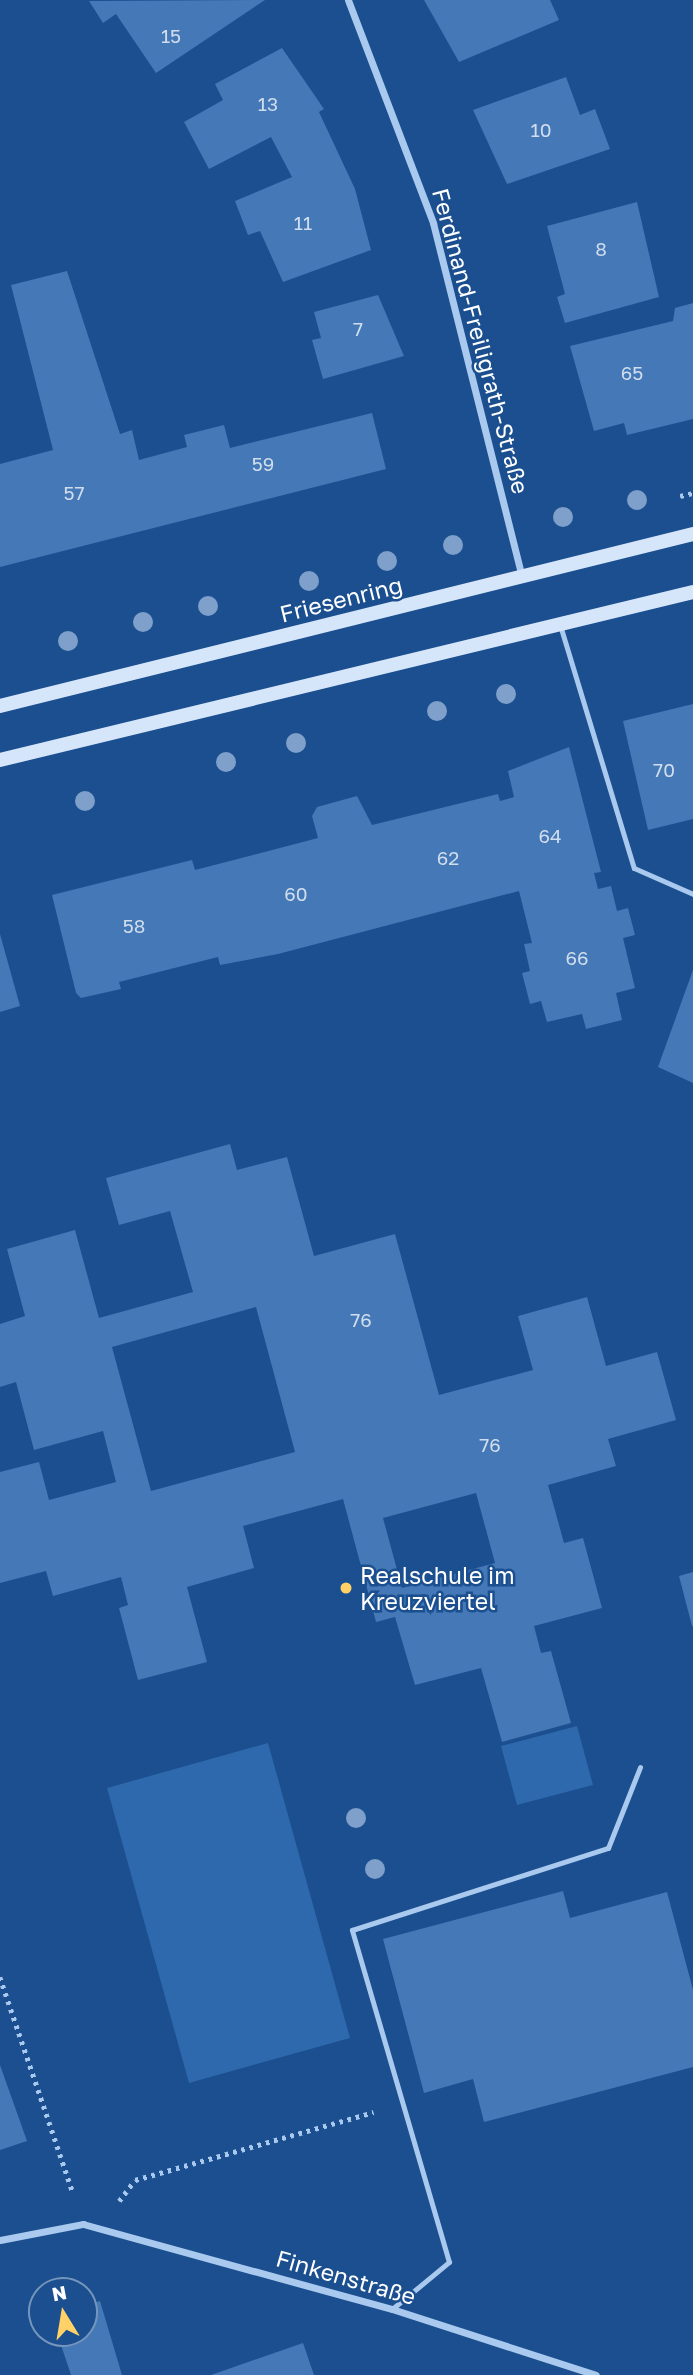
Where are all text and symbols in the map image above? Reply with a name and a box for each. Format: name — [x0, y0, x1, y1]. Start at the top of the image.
house number: 15 — [161, 25, 181, 47]
house number: 13 — [258, 93, 278, 115]
house number: 10 — [531, 119, 551, 141]
street label: Ferdinand-Freiligrath-Straße — [427, 185, 535, 497]
house number: 11 — [294, 212, 312, 234]
house number: 8 — [595, 238, 607, 260]
house number: 7 — [353, 318, 363, 340]
house number: 65 — [621, 362, 643, 384]
house number: 59 — [252, 453, 274, 475]
house number: 57 — [63, 482, 85, 504]
street label: Friesenring — [277, 570, 405, 628]
house number: 70 — [653, 759, 675, 781]
house number: 64 — [538, 825, 562, 847]
house number: 62 — [437, 847, 459, 869]
house number: 60 — [284, 883, 308, 905]
house number: 58 — [123, 915, 145, 937]
house number: 66 — [566, 947, 588, 969]
house number: 76 — [350, 1309, 372, 1331]
house number: 76 — [479, 1434, 501, 1456]
place label: Realschule im Kreuzviertel — [360, 1561, 515, 1615]
marker: Realschule im Kreuzviertel — [338, 1580, 354, 1596]
street label: Finkenstraße — [273, 2244, 419, 2310]
north arrow — [28, 2277, 98, 2347]
text: N — [50, 2280, 69, 2306]

